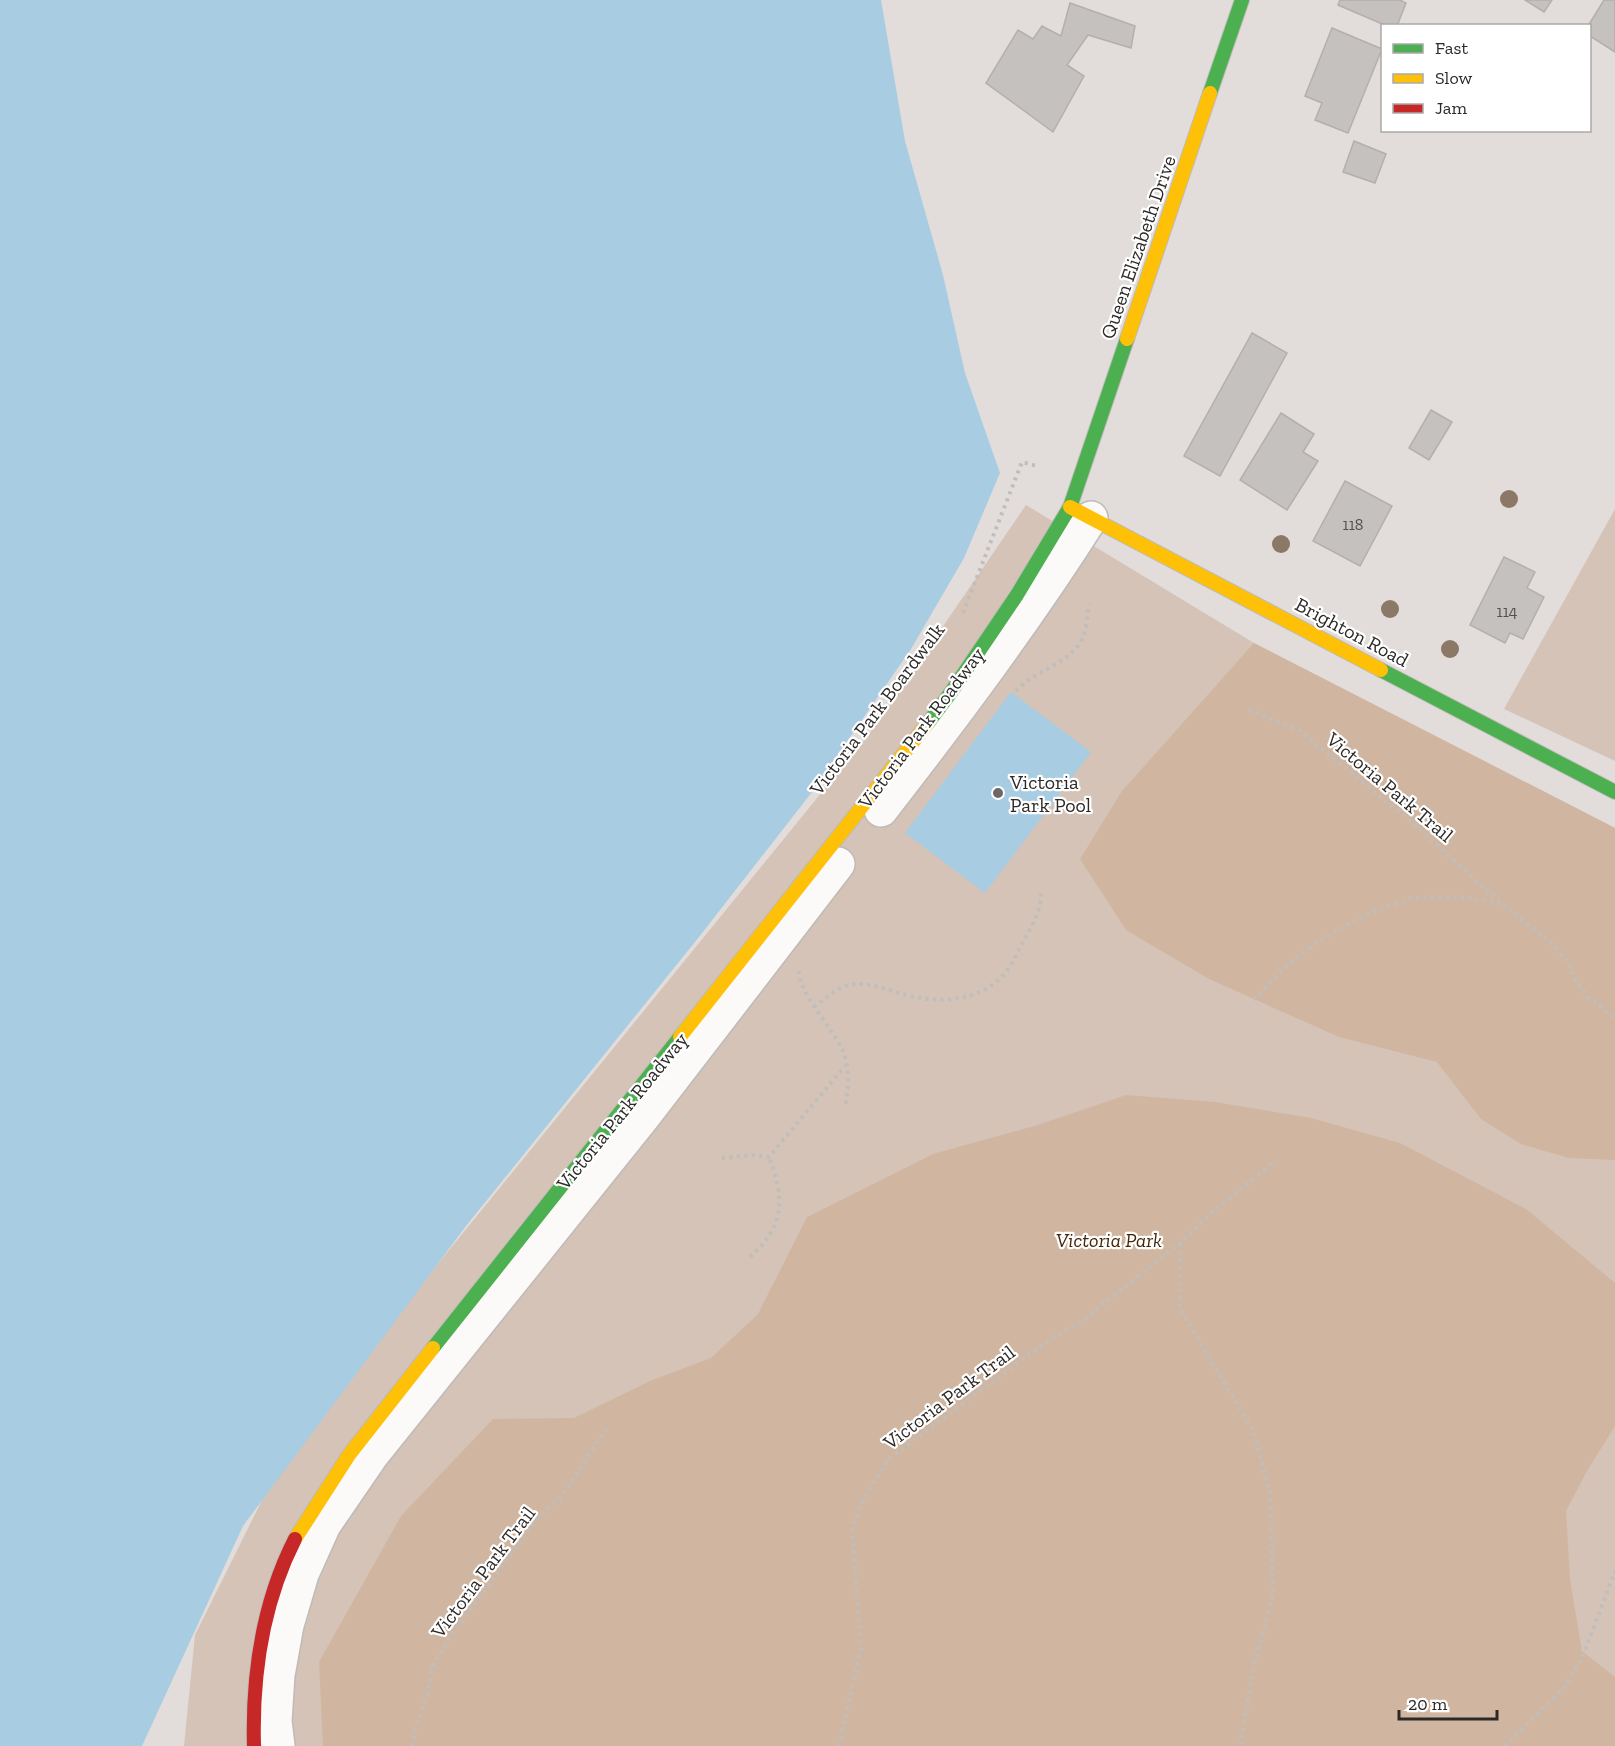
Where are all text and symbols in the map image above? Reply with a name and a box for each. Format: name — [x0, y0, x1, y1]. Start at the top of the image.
legend — [1381, 24, 1591, 132]
text: Fast — [1435, 37, 1468, 59]
text: Slow — [1435, 67, 1472, 89]
text: Jam — [1435, 97, 1467, 119]
street label: Queen Elizabeth Drive — [1095, 152, 1181, 342]
house number: 118 — [1343, 515, 1363, 534]
street label: Brighton Road — [1291, 592, 1413, 672]
house number: 114 — [1497, 602, 1518, 621]
street label: Victoria Park Boardwalk — [804, 618, 950, 801]
street label: Victoria Park Roadway — [852, 642, 990, 814]
street label: Victoria Park Trail — [1321, 726, 1458, 847]
place label: Victoria Park Pool — [1009, 770, 1091, 817]
marker: Victoria Park Pool — [991, 786, 1005, 800]
street label: Victoria Park Roadway — [551, 1027, 693, 1195]
park label: Victoria Park — [1056, 1228, 1162, 1252]
street label: Victoria Park Trail — [878, 1340, 1019, 1455]
street label: Victoria Park Trail — [425, 1502, 540, 1643]
scale bar — [1399, 1683, 1496, 1721]
text: 20 m — [1408, 1693, 1448, 1715]

